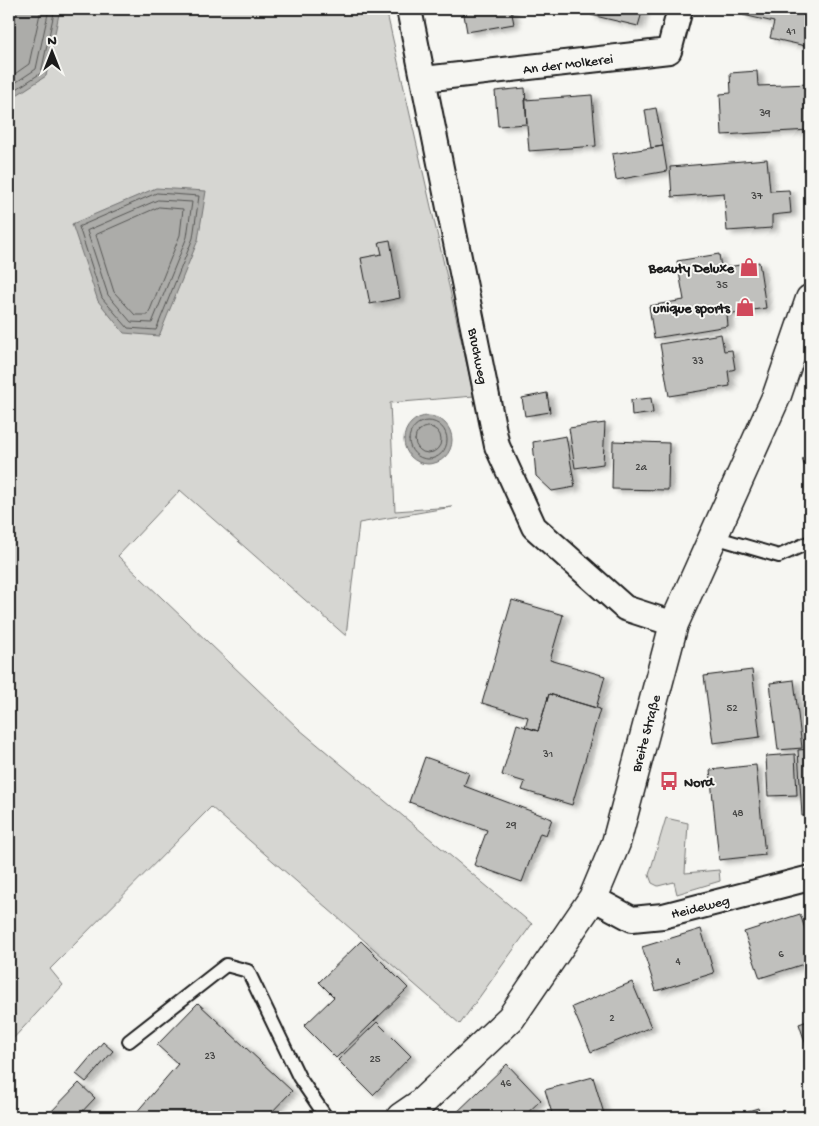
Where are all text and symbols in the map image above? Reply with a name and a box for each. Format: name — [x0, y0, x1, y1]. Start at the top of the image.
house number: 41 — [786, 26, 796, 38]
north arrow — [28, 28, 78, 78]
text: N — [47, 33, 57, 50]
street label: An der Molkerei — [522, 52, 614, 79]
house number: 39 — [758, 108, 771, 120]
house number: 37 — [750, 191, 763, 203]
shop icon: Beauty Deluxe — [738, 256, 760, 278]
place label: Beauty Deluxe — [648, 261, 735, 278]
house number: 35 — [715, 280, 728, 292]
shop icon: unique sports — [734, 296, 756, 318]
place label: unique sports — [653, 301, 731, 318]
street label: Bruchweg — [463, 326, 490, 386]
house number: 33 — [691, 356, 704, 368]
house number: 2a — [635, 462, 648, 474]
street label: Breite Straße — [629, 692, 666, 775]
house number: 52 — [726, 703, 738, 715]
house number: 31 — [542, 749, 553, 761]
bus stop icon: Nord — [658, 770, 680, 792]
place label: Nord — [684, 775, 715, 792]
house number: 48 — [732, 808, 744, 820]
house number: 29 — [506, 820, 517, 832]
street label: Heideweg — [670, 893, 732, 924]
house number: 6 — [778, 949, 784, 961]
house number: 4 — [675, 956, 681, 968]
house number: 2 — [609, 1013, 615, 1025]
house number: 23 — [204, 1051, 216, 1063]
house number: 25 — [369, 1054, 381, 1066]
house number: 46 — [501, 1078, 512, 1090]

